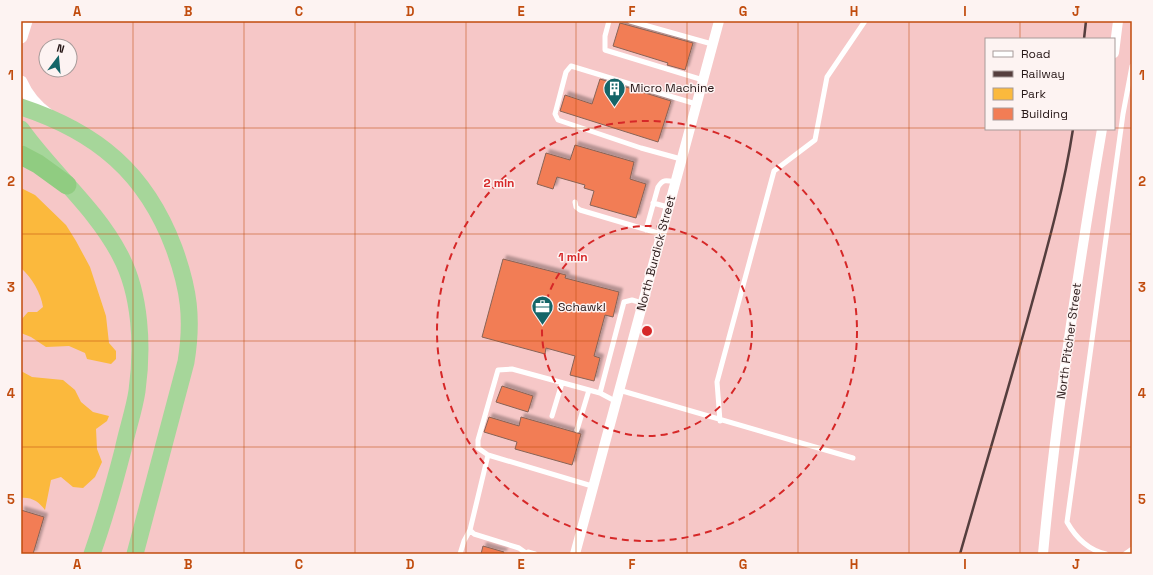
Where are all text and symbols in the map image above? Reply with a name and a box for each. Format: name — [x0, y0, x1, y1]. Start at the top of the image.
text: A — [73, 3, 82, 20]
text: B — [184, 3, 193, 20]
text: C — [295, 3, 303, 20]
text: D — [406, 3, 415, 20]
text: E — [517, 3, 525, 20]
text: F — [629, 3, 636, 20]
text: G — [739, 3, 747, 20]
text: H — [850, 3, 858, 20]
text: I — [963, 3, 967, 20]
text: J — [1072, 3, 1080, 20]
north arrow — [38, 38, 78, 78]
legend — [985, 38, 1115, 130]
text: N — [55, 41, 66, 56]
text: Road — [1021, 46, 1050, 62]
text: Railway — [1021, 66, 1065, 82]
text: 1 — [8, 67, 14, 84]
text: 1 — [1139, 67, 1145, 84]
building icon: Micro Machine — [602, 75, 628, 108]
place label: Micro Machine — [630, 80, 714, 96]
text: Park — [1021, 86, 1046, 102]
text: Building — [1021, 106, 1068, 122]
text: 2 — [7, 173, 15, 190]
text: 2 — [1138, 173, 1146, 190]
text: 2 min — [483, 175, 515, 191]
street label: North Burdick Street — [633, 193, 679, 313]
text: 1 min — [558, 249, 588, 265]
text: 3 — [7, 279, 15, 296]
text: 3 — [1138, 279, 1146, 296]
street label: North Pitcher Street — [1053, 282, 1085, 400]
office icon: Schawk! — [530, 294, 556, 327]
place label: Schawk! — [558, 299, 606, 315]
centre of rings — [640, 324, 654, 338]
text: 4 — [7, 385, 15, 402]
text: 4 — [1138, 385, 1146, 402]
text: 5 — [7, 491, 15, 508]
text: 5 — [1138, 491, 1146, 508]
text: A — [73, 556, 82, 573]
text: B — [184, 556, 193, 573]
text: C — [295, 556, 303, 573]
text: D — [406, 556, 415, 573]
text: E — [517, 556, 525, 573]
text: F — [629, 556, 636, 573]
text: G — [739, 556, 747, 573]
text: H — [850, 556, 858, 573]
text: I — [963, 556, 967, 573]
text: J — [1072, 556, 1080, 573]

